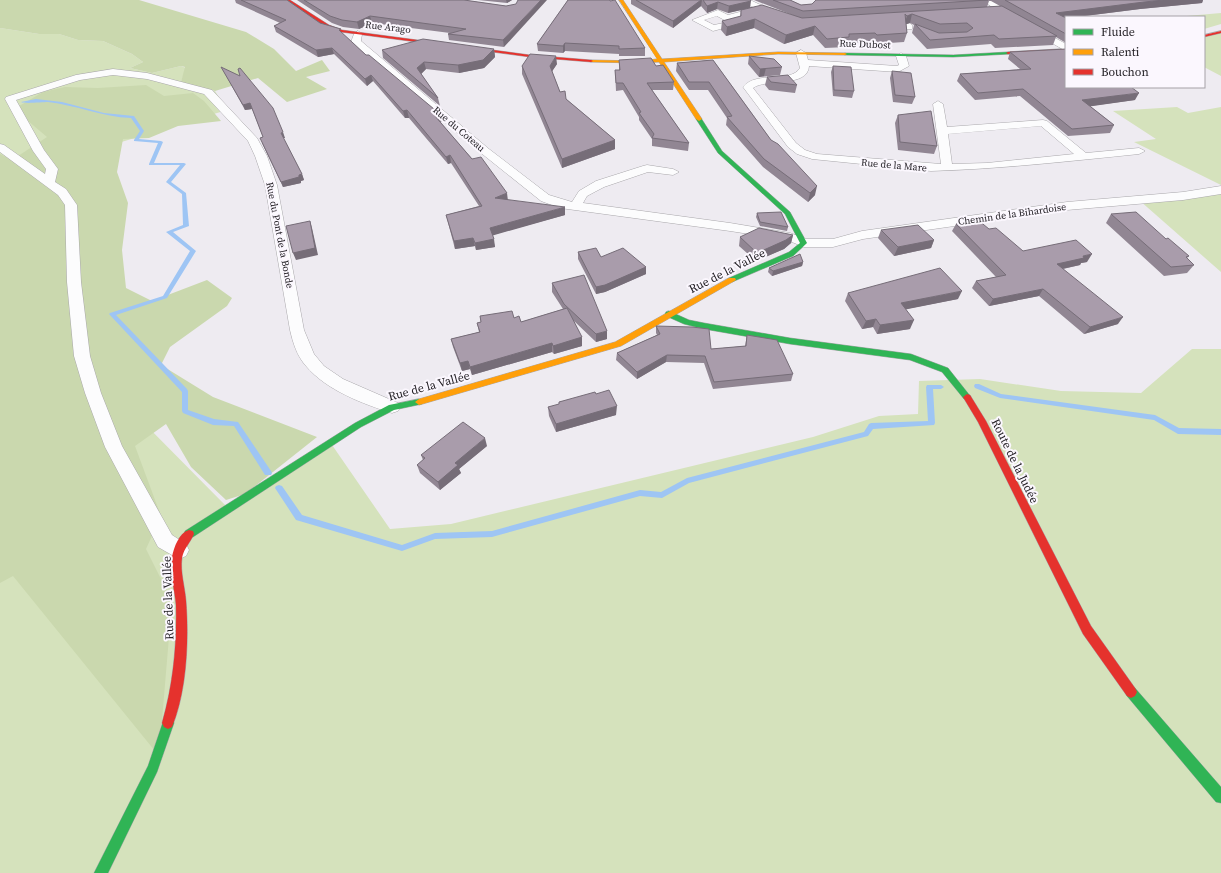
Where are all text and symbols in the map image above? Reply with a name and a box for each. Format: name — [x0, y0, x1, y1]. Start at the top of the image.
legend — [1065, 16, 1205, 88]
street label: Rue Arago — [364, 18, 412, 36]
text: Fluide — [1101, 24, 1135, 40]
street label: Rue Dubost — [839, 37, 892, 51]
text: Ralenti — [1101, 44, 1140, 60]
text: Bouchon — [1101, 64, 1149, 80]
street label: Rue du Coteau — [430, 103, 488, 155]
street label: Rue de la Mare — [861, 156, 927, 174]
street label: Rue du Pont de la Bonde — [263, 181, 297, 289]
street label: Chemin de la Bihardoise — [957, 200, 1067, 228]
street label: Rue de la Vallée — [686, 245, 768, 297]
street label: Rue de la Vallée — [386, 367, 472, 405]
street label: Route de la Judée — [988, 416, 1042, 506]
street label: Rue de la Vallée — [159, 556, 177, 640]

